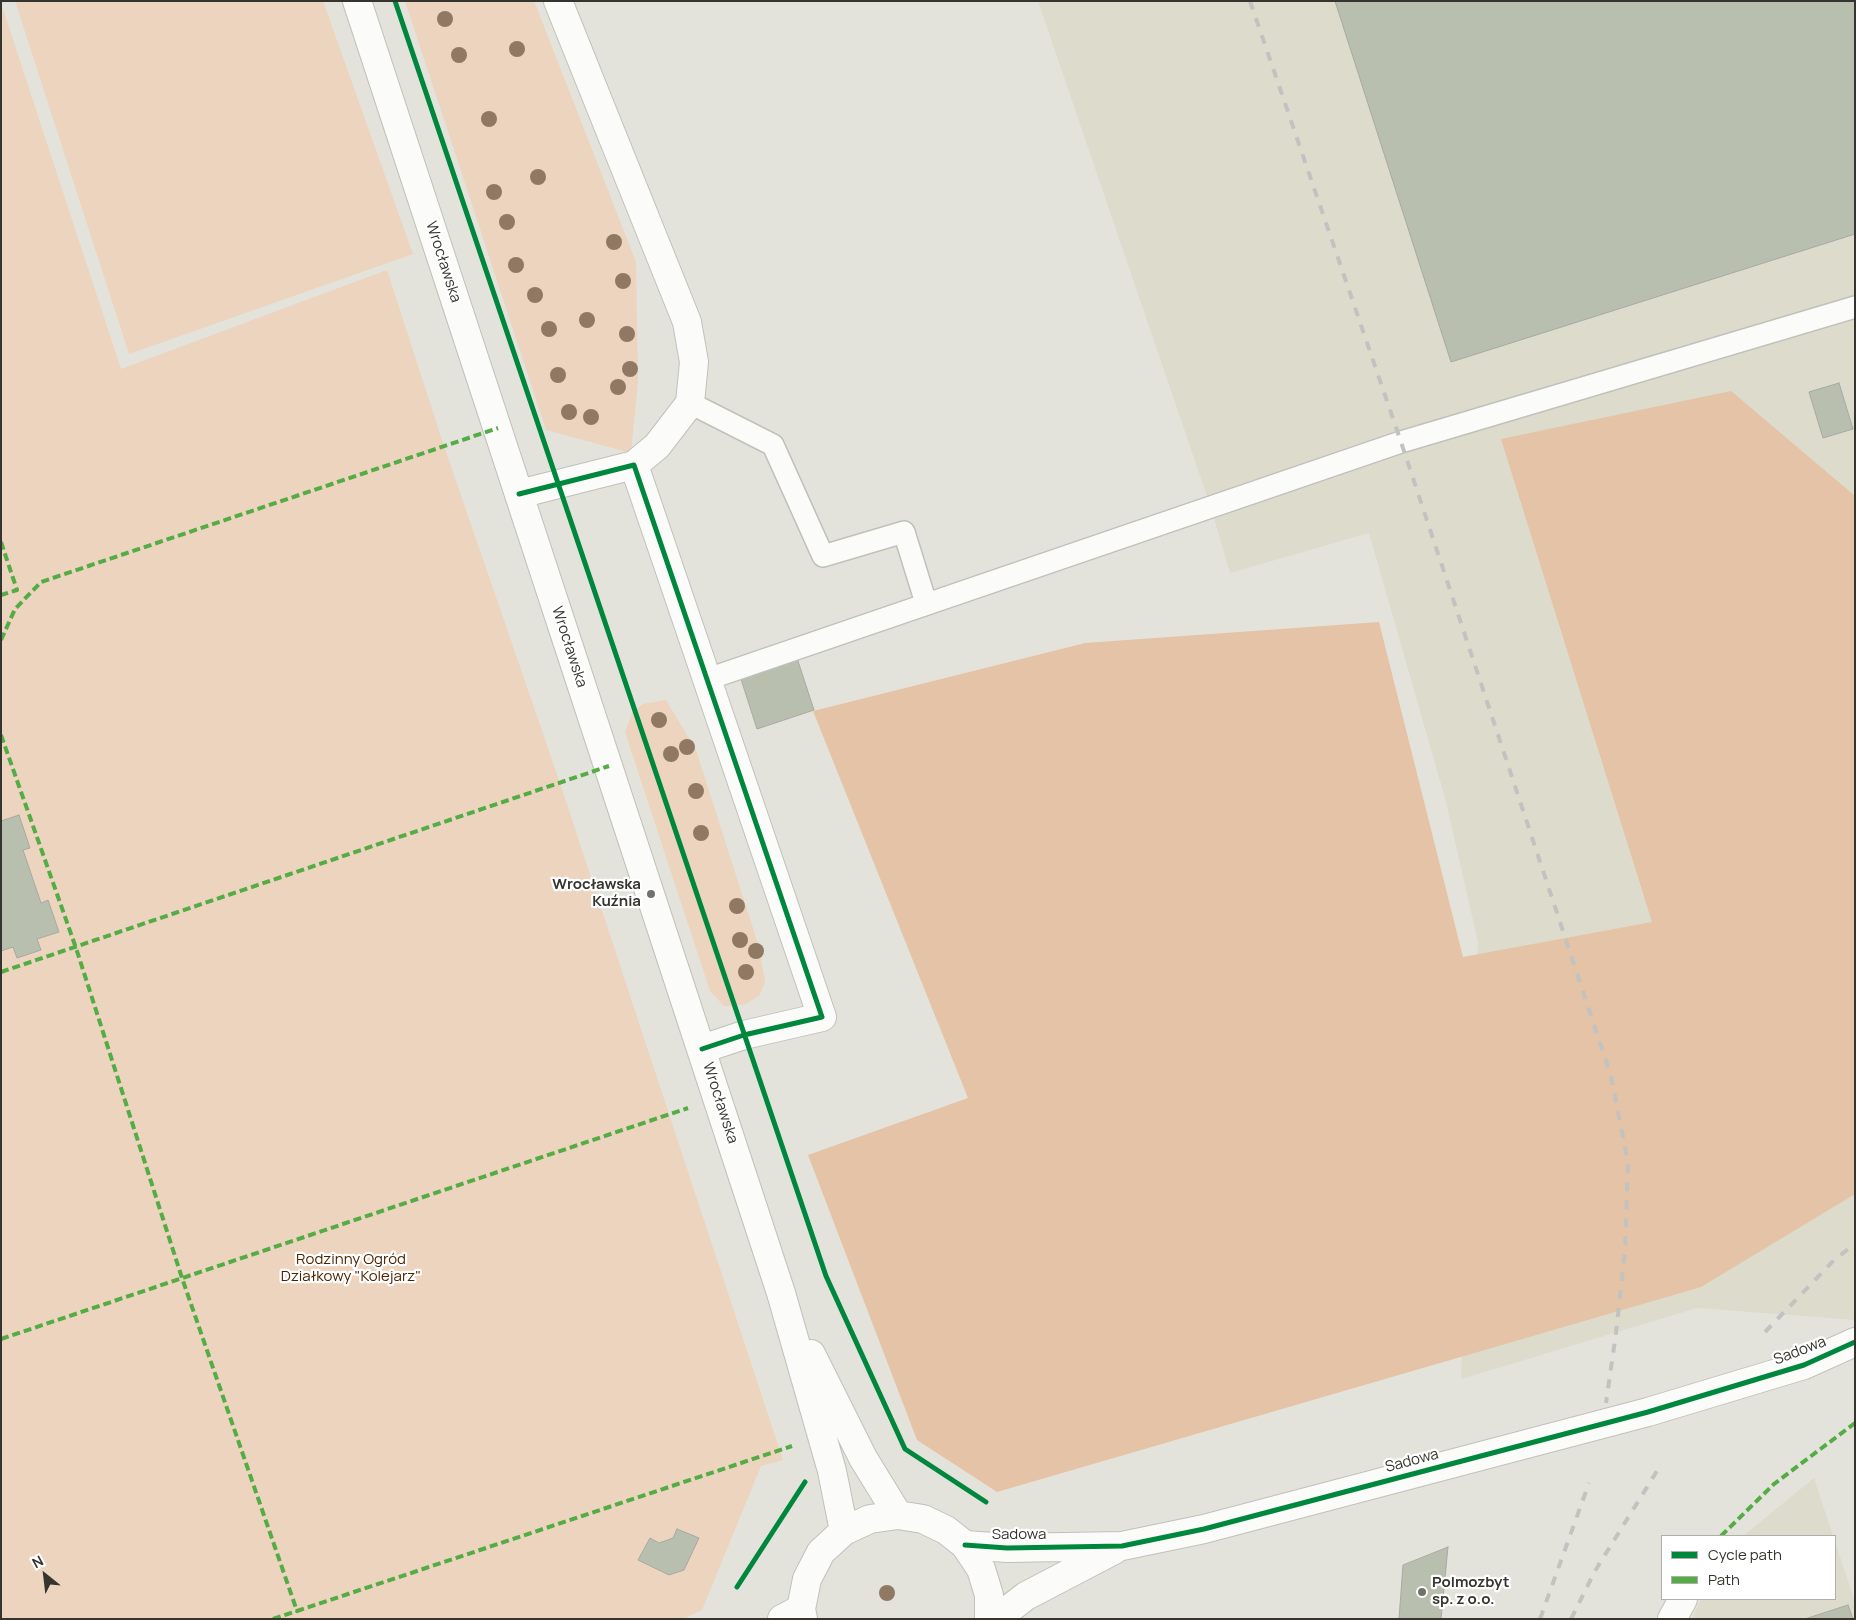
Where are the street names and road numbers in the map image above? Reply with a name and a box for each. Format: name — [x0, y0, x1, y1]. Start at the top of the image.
street label: Wrocławska — [421, 219, 465, 305]
street label: Wrocławska — [547, 604, 591, 690]
street label: Wrocławska — [698, 1060, 742, 1146]
street label: Sadowa — [1771, 1333, 1829, 1369]
street label: Sadowa — [1383, 1445, 1441, 1477]
street label: Sadowa — [992, 1526, 1046, 1544]

